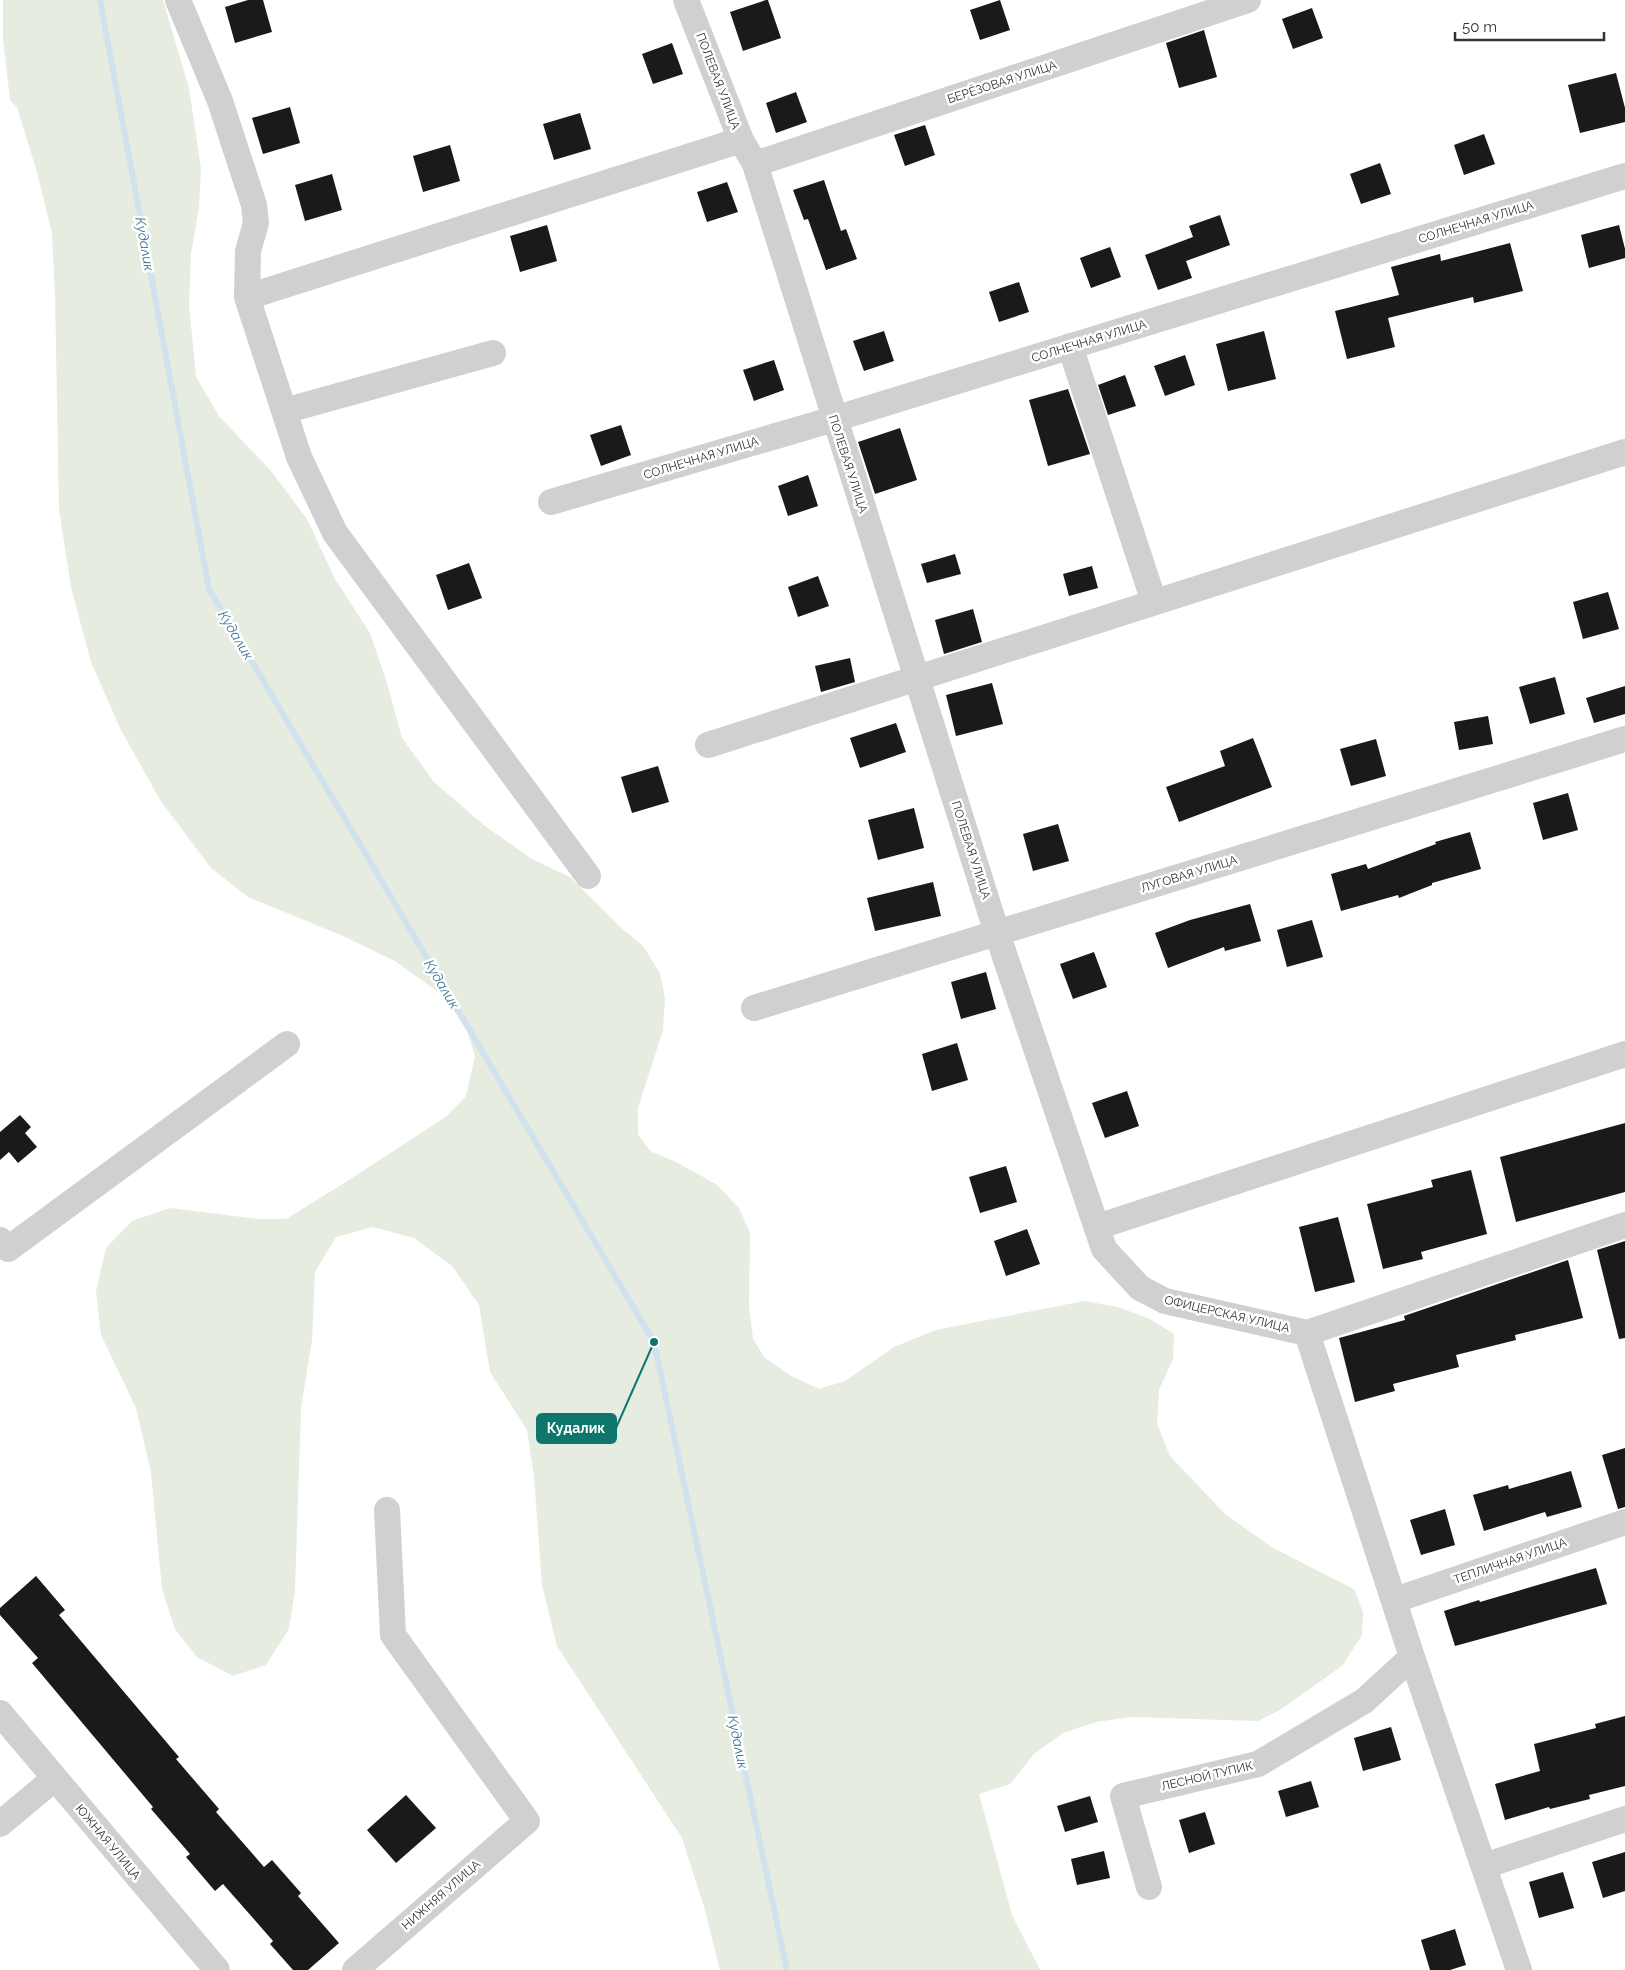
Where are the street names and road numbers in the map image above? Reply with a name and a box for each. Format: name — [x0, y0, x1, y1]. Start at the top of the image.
street label: ПОЛЕВАЯ УЛИЦА — [693, 31, 743, 131]
street label: БЕРЁЗОВАЯ УЛИЦА — [946, 58, 1058, 106]
street label: СОЛНЕЧНАЯ УЛИЦА — [1417, 198, 1535, 246]
street label: СОЛНЕЧНАЯ УЛИЦА — [1030, 317, 1148, 365]
street label: ПОЛЕВАЯ УЛИЦА — [826, 413, 870, 515]
street label: СОЛНЕЧНАЯ УЛИЦА — [642, 434, 760, 482]
street label: ПОЛЕВАЯ УЛИЦА — [949, 799, 993, 901]
street label: ЛУГОВАЯ УЛИЦА — [1139, 853, 1239, 895]
street label: ОФИЦЕРСКАЯ УЛИЦА — [1163, 1293, 1291, 1335]
street label: ТЕПЛИЧНАЯ УЛИЦА — [1452, 1535, 1568, 1587]
street label: ЛЕСНОЙ ТУПИК — [1160, 1759, 1255, 1793]
street label: ЮЖНАЯ УЛИЦА — [73, 1802, 143, 1882]
street label: НИЖНЯЯ УЛИЦА — [399, 1857, 483, 1933]

